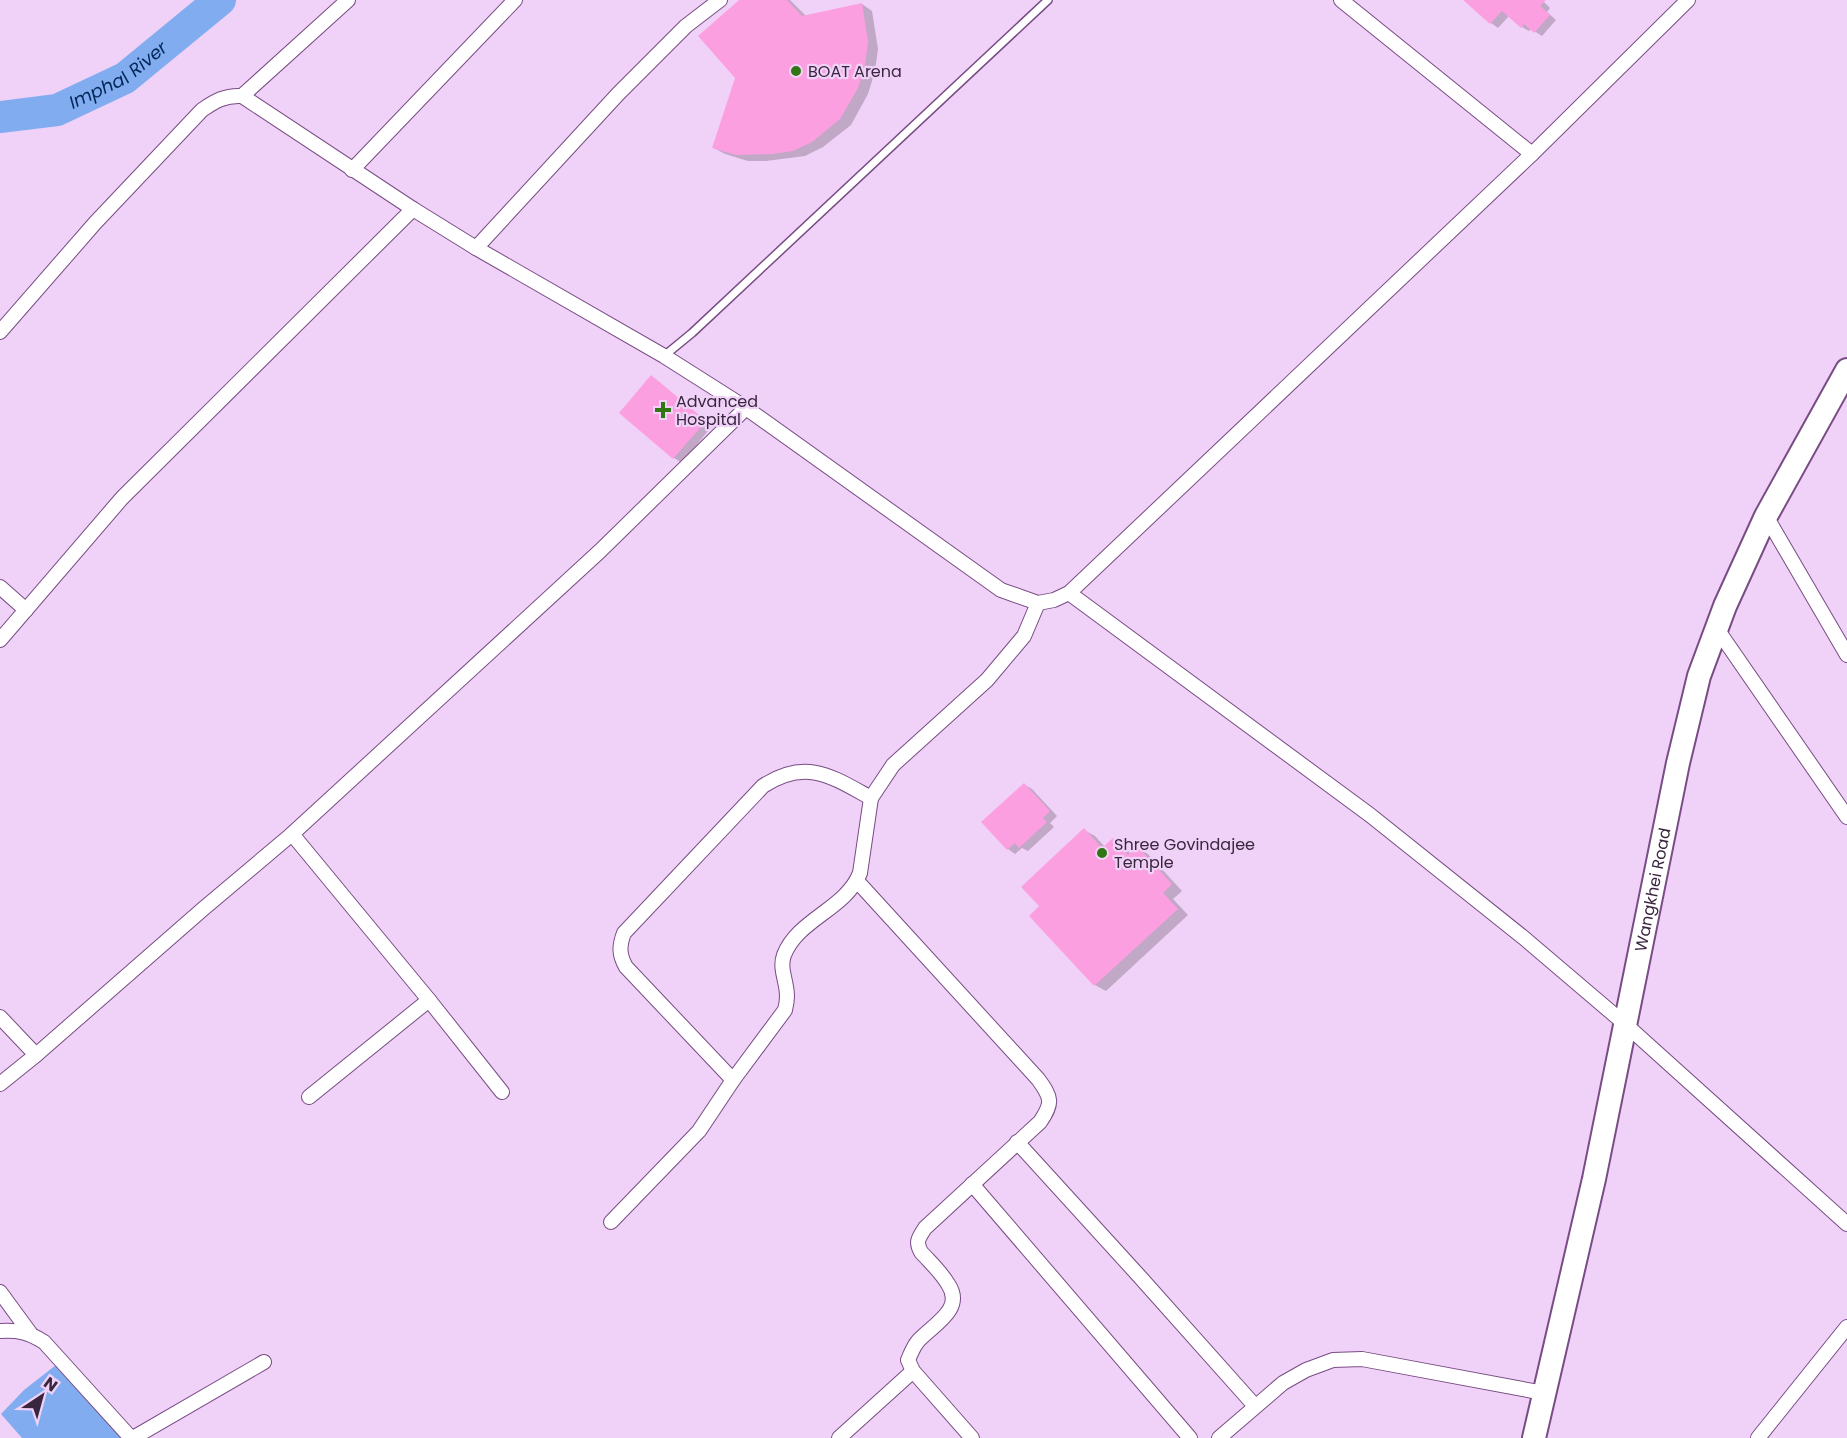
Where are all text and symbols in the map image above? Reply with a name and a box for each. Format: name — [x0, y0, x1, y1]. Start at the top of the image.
water label: Imphal River — [65, 34, 173, 115]
place label: BOAT Arena — [808, 60, 902, 83]
marker: BOAT Arena — [789, 64, 803, 78]
place label: Advanced Hospital — [676, 390, 758, 431]
marker: Advanced Hospital — [654, 401, 672, 419]
street label: Wangkhei Road — [1629, 826, 1677, 954]
place label: Shree Govindajee Temple — [1114, 833, 1255, 874]
marker: Shree Govindajee Temple — [1095, 846, 1109, 860]
north arrow — [12, 1366, 72, 1426]
text: N — [39, 1371, 62, 1397]

